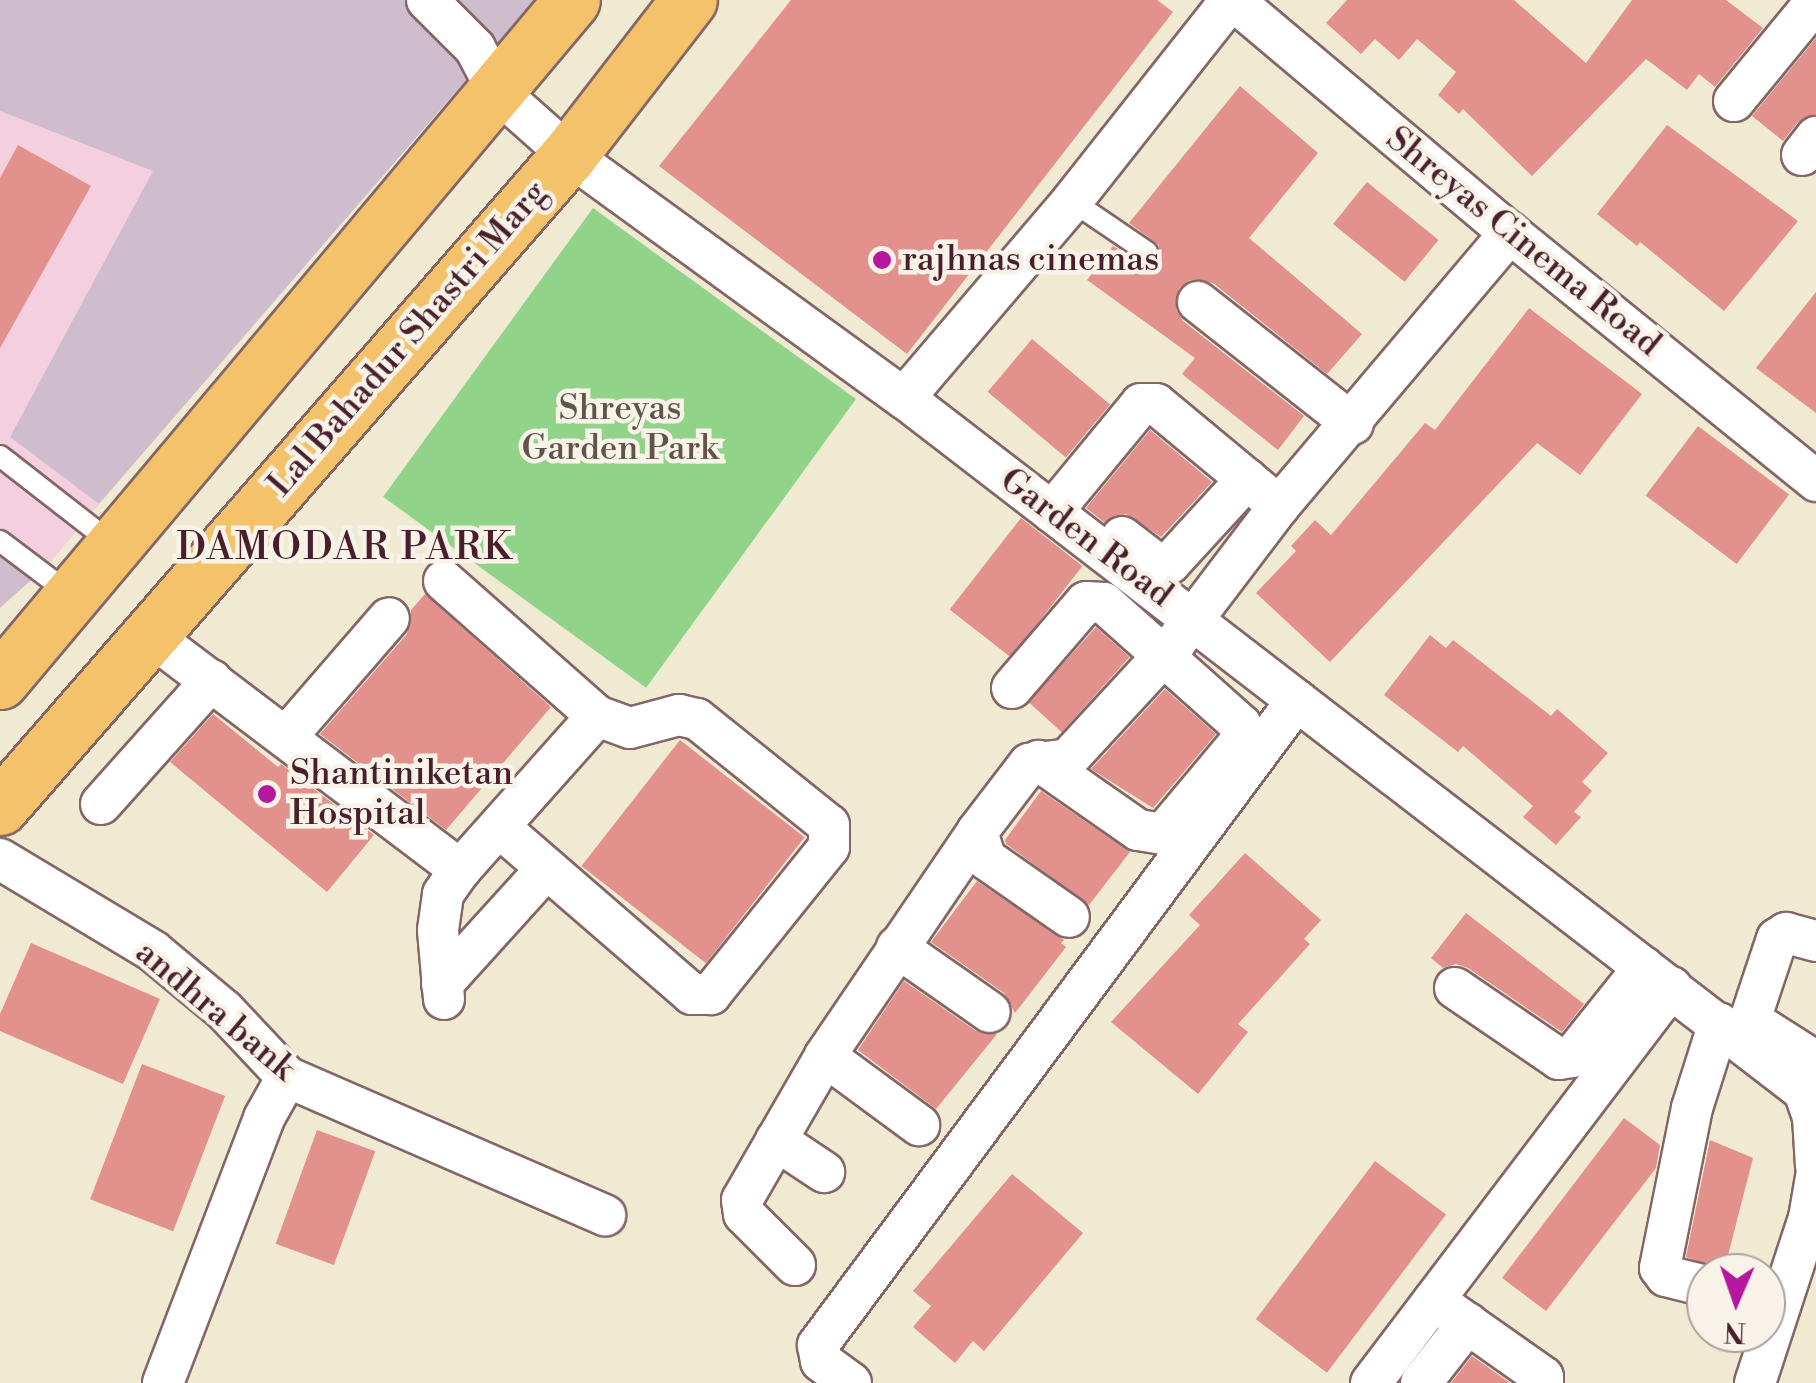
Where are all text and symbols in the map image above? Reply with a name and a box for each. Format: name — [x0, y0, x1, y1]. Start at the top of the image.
street label: Shreyas Cinema Road — [1377, 118, 1669, 366]
street label: Lal Bahadur Shastri Marg — [260, 173, 556, 505]
place label: rajhnas cinemas — [902, 239, 1159, 281]
marker: rajhnas cinemas — [871, 249, 893, 271]
park label: Shreyas Garden Park — [522, 388, 718, 470]
street label: Garden Road — [991, 460, 1181, 616]
district label: DAMODAR PARK — [176, 525, 514, 571]
place label: Shantiniketan Hospital — [290, 753, 513, 835]
marker: Shantiniketan Hospital — [254, 781, 280, 807]
street label: andhra bank — [126, 932, 304, 1090]
north arrow — [1686, 1253, 1786, 1353]
text: N — [1723, 1314, 1747, 1349]

